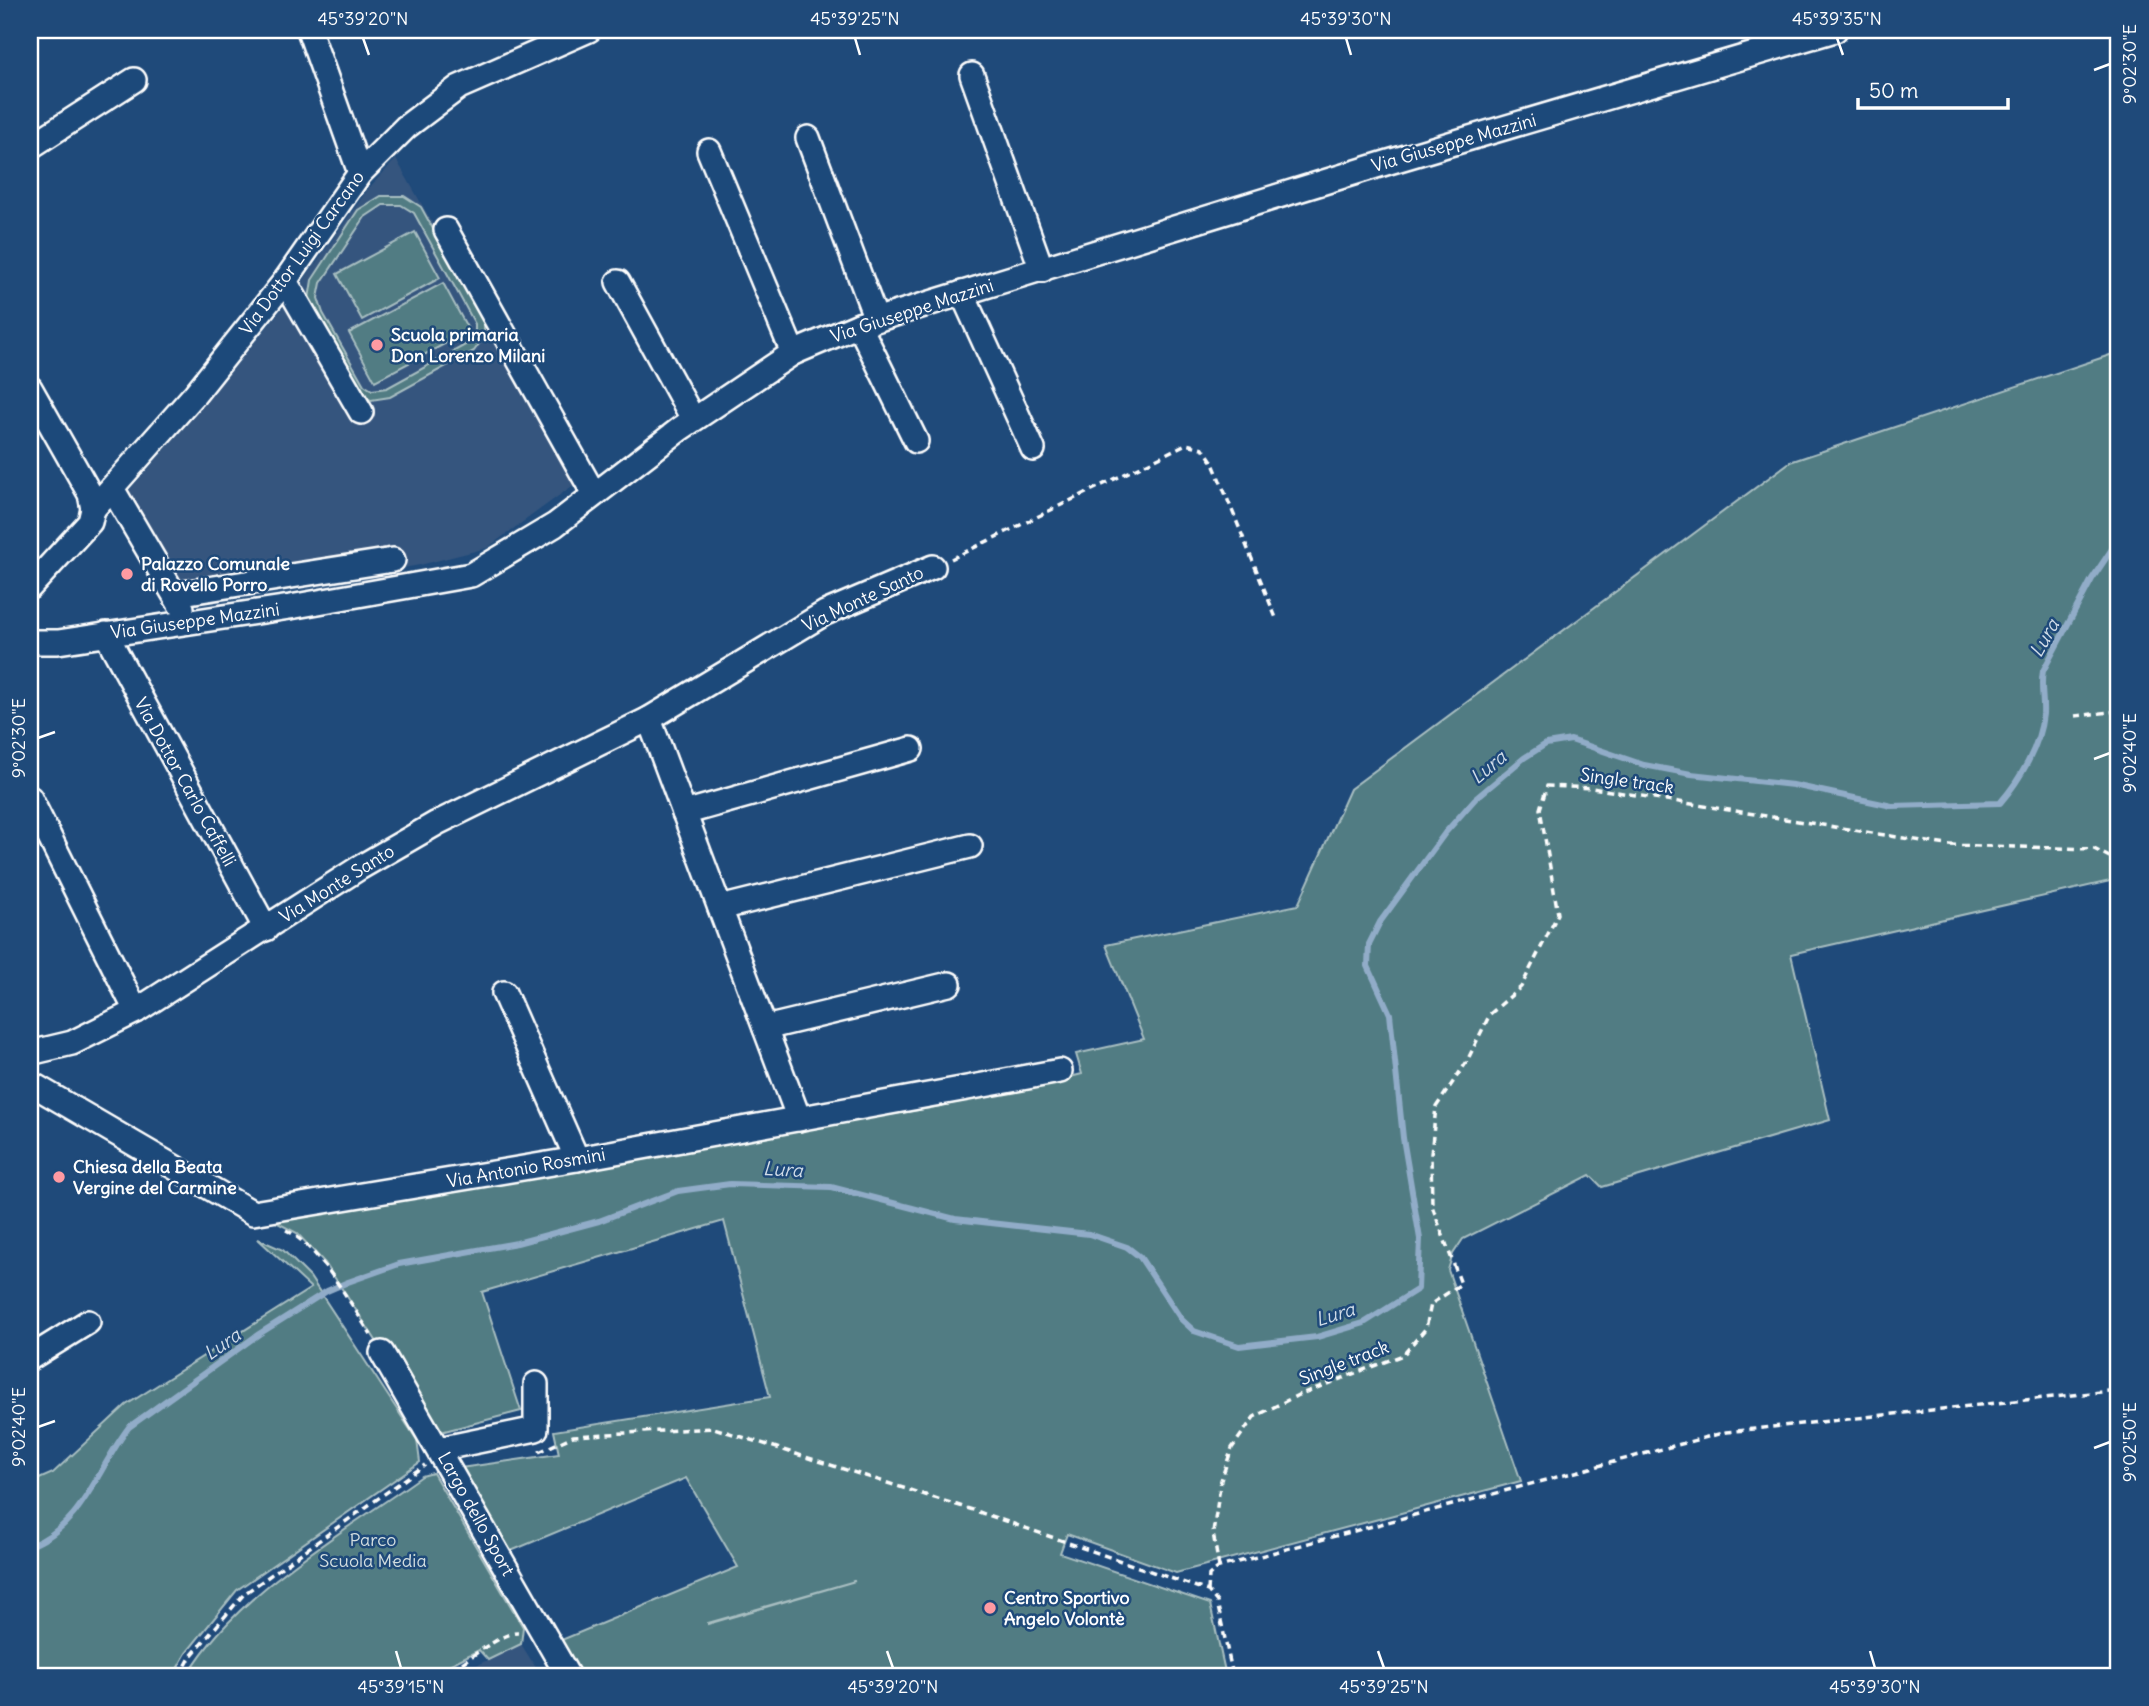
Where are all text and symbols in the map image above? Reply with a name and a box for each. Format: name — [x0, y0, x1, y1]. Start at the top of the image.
text: 45°39'20"N — [317, 7, 409, 30]
text: 45°39'25"N — [810, 7, 900, 30]
text: 45°39'30"N — [1300, 7, 1392, 30]
text: 45°39'35"N — [1792, 7, 1882, 30]
text: 9°02'30"E — [2118, 24, 2141, 104]
scale bar — [1858, 66, 2009, 110]
text: 50 m — [1869, 77, 1918, 104]
street label: Via Giuseppe Mazzini — [1369, 108, 1539, 177]
street label: Via Dottor Luigi Carcano — [234, 166, 369, 340]
street label: Via Giuseppe Mazzini — [827, 273, 996, 348]
place label: Scuola primaria Don Lorenzo Milani — [391, 323, 545, 367]
marker: Scuola primaria Don Lorenzo Milani — [369, 337, 385, 353]
place label: Palazzo Comunale di Rovello Porro — [141, 552, 290, 596]
street label: Via Monte Santo — [798, 560, 927, 637]
marker: Palazzo Comunale di Rovello Porro — [119, 566, 135, 582]
street label: Via Giuseppe Mazzini — [109, 597, 281, 644]
water label: Lura — [2024, 614, 2065, 661]
street label: Via Dottor Carlo Caffelli — [129, 693, 241, 870]
text: 9°02'30"E — [7, 698, 30, 778]
text: 9°02'40"E — [2118, 713, 2141, 793]
water label: Lura — [1465, 744, 1512, 789]
street label: Single track — [1579, 763, 1675, 798]
street label: Via Monte Santo — [275, 839, 398, 928]
street label: Via Antonio Rosmini — [445, 1142, 607, 1193]
place label: Chiesa della Beata Vergine del Carmine — [73, 1155, 237, 1199]
water label: Lura — [763, 1156, 805, 1182]
marker: Chiesa della Beata Vergine del Carmine — [51, 1169, 67, 1185]
water label: Lura — [1313, 1296, 1359, 1331]
water label: Lura — [199, 1322, 246, 1365]
street label: Single track — [1296, 1335, 1392, 1390]
text: 9°02'40"E — [7, 1387, 30, 1467]
text: 9°02'50"E — [2118, 1402, 2141, 1482]
street label: Largo dello Sport — [433, 1448, 520, 1580]
park label: Parco Scuola Media — [319, 1528, 427, 1572]
place label: Centro Sportivo Angelo Volontè — [1004, 1586, 1130, 1630]
marker: Centro Sportivo Angelo Volontè — [982, 1600, 998, 1616]
text: 45°39'15"N — [358, 1675, 444, 1698]
text: 45°39'20"N — [847, 1675, 939, 1698]
text: 45°39'25"N — [1339, 1675, 1429, 1698]
text: 45°39'30"N — [1829, 1675, 1921, 1698]

